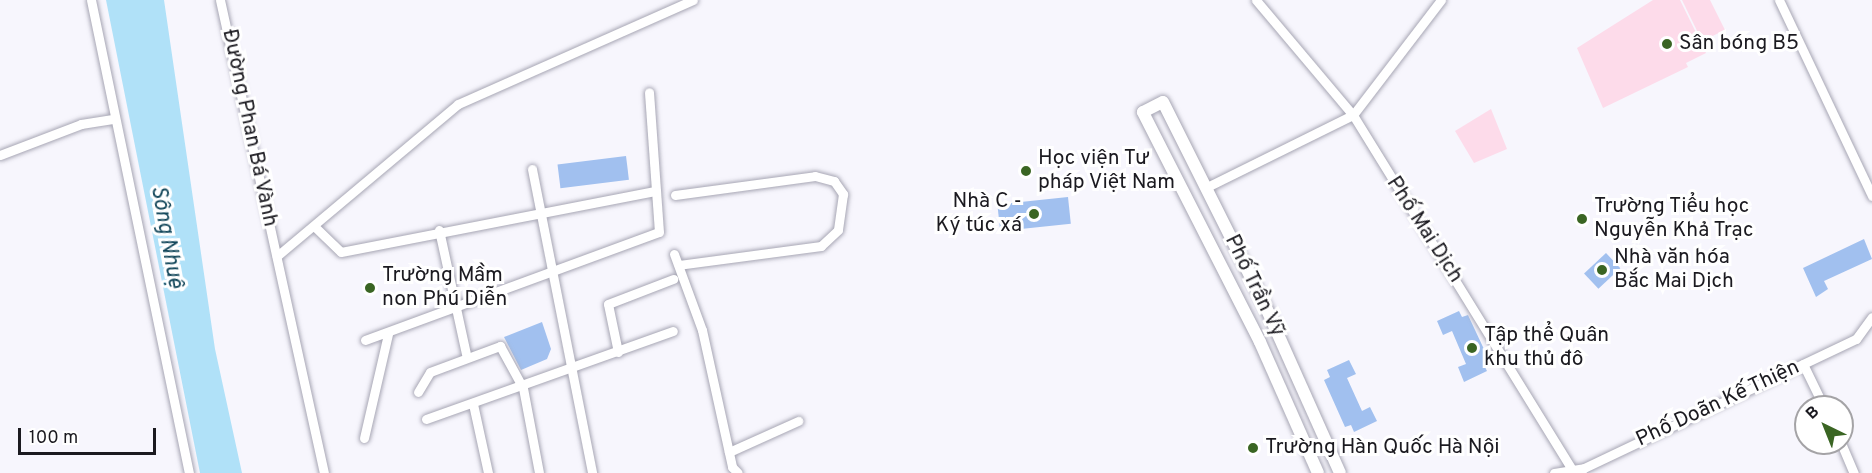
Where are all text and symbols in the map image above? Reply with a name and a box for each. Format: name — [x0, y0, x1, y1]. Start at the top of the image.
street label: Đường Phan Bá Vành — [216, 27, 282, 229]
place label: Sân bóng B5 — [1679, 31, 1799, 57]
marker: Sân bóng B5 — [1660, 37, 1674, 51]
place label: Học viện Tư pháp Việt Nam — [1038, 146, 1176, 196]
marker: Học viện Tư pháp Việt Nam — [1019, 164, 1033, 178]
street label: Phố Mai Dịch — [1380, 172, 1468, 288]
water label: Sông Nhuệ — [144, 184, 188, 290]
place label: Nhà C - Ký túc xá — [936, 189, 1022, 239]
place label: Trường Tiểu học Nguyễn Khả Trạc — [1594, 194, 1754, 244]
marker: Nhà C - Ký túc xá — [1027, 207, 1041, 221]
marker: Trường Tiểu học Nguyễn Khả Trạc — [1575, 212, 1589, 226]
street label: Phố Trần Vỹ — [1218, 230, 1290, 342]
place label: Nhà văn hóa Bắc Mai Dịch — [1614, 245, 1734, 295]
place label: Trường Mầm non Phú Diễn — [382, 263, 507, 313]
marker: Nhà văn hóa Bắc Mai Dịch — [1595, 263, 1609, 277]
marker: Trường Mầm non Phú Diễn — [363, 281, 377, 295]
place label: Tập thể Quân khu thủ đô — [1484, 323, 1609, 373]
marker: Tập thể Quân khu thủ đô — [1465, 341, 1479, 355]
street label: Phố Doãn Kế Thiện — [1632, 355, 1804, 453]
north arrow — [1794, 395, 1854, 455]
text: B — [1802, 402, 1824, 424]
scale bar — [21, 416, 159, 454]
text: 100 m — [29, 427, 78, 450]
place label: Trường Hàn Quốc Hà Nội — [1265, 435, 1500, 461]
marker: Trường Hàn Quốc Hà Nội — [1246, 441, 1260, 455]

